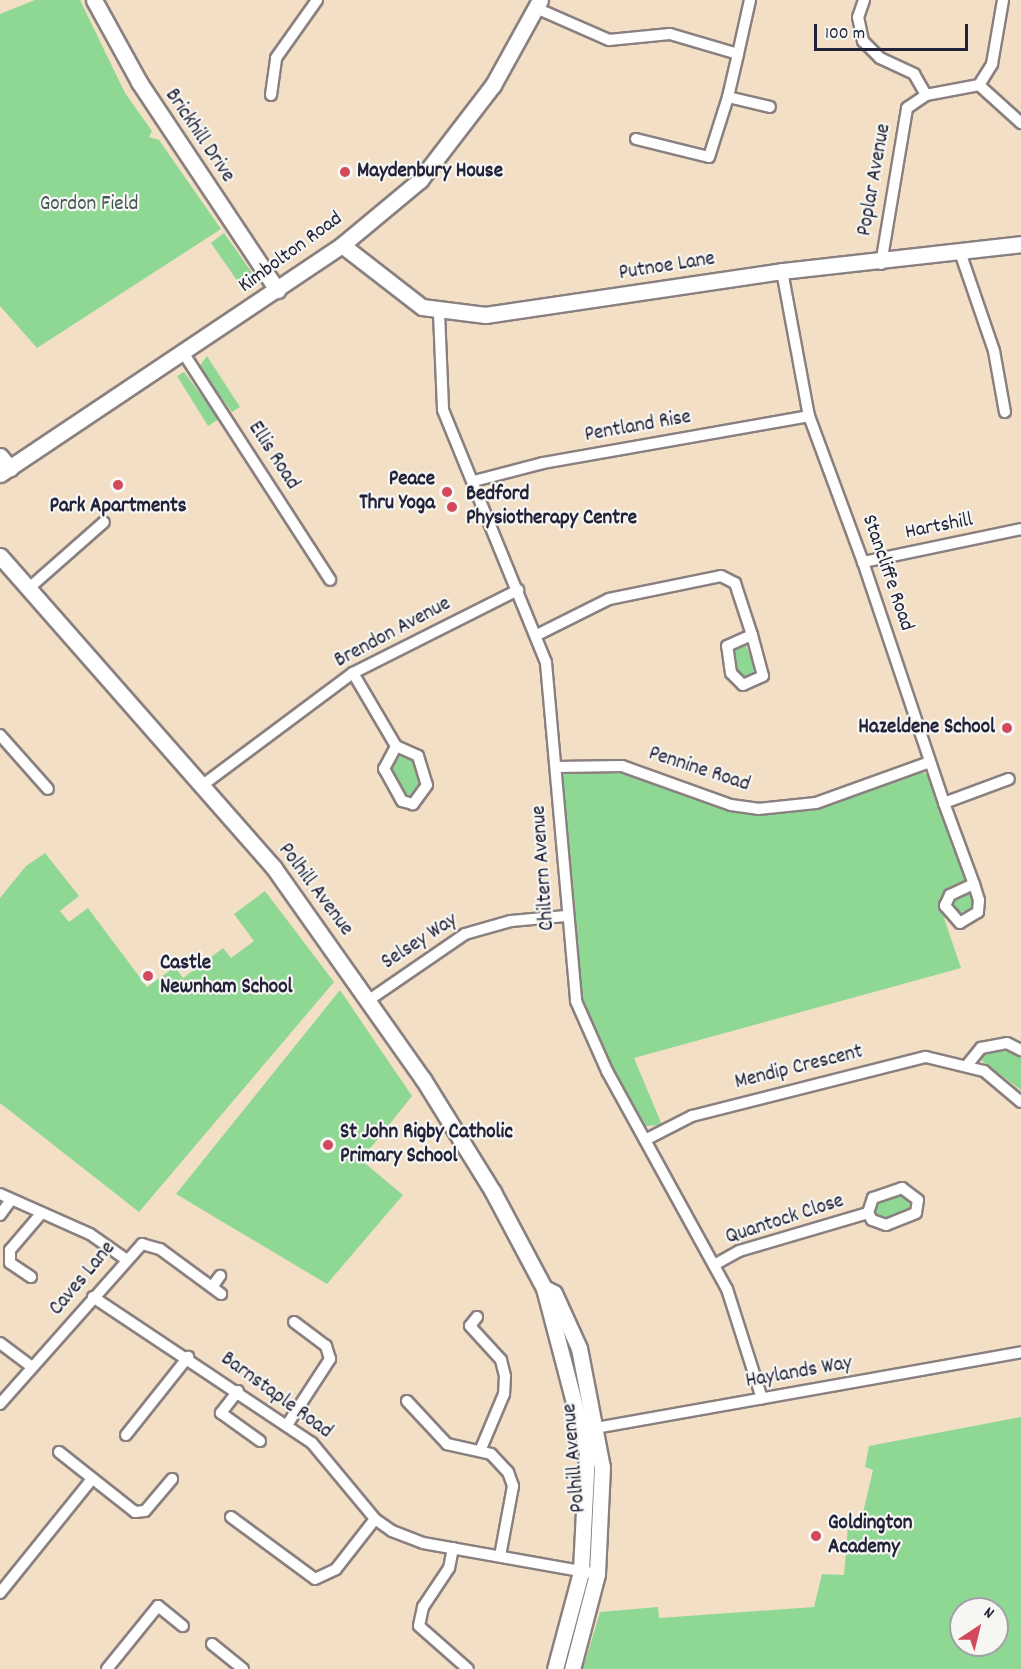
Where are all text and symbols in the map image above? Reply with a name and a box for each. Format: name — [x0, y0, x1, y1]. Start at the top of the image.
scale bar — [817, 12, 972, 50]
text: 100 m — [825, 22, 865, 47]
street label: Brickhill Drive — [159, 84, 239, 188]
street label: Poplar Avenue — [853, 122, 897, 238]
place label: Maydenbury House — [357, 159, 503, 185]
marker: Maydenbury House — [338, 165, 352, 179]
park label: Gordon Field — [40, 192, 138, 218]
street label: Kimbolton Road — [234, 207, 348, 299]
street label: Putnoe Lane — [617, 247, 717, 287]
street label: Pentland Rise — [583, 405, 693, 449]
street label: Ellis Road — [242, 417, 304, 495]
place label: Peace Thru Yoga — [359, 467, 435, 517]
marker: Park Apartments — [111, 478, 125, 492]
place label: Bedford Physiotherapy Centre — [466, 482, 637, 532]
marker: Peace Thru Yoga — [440, 485, 454, 499]
place label: Park Apartments — [49, 494, 187, 520]
marker: Bedford Physiotherapy Centre — [443, 498, 461, 516]
street label: Hartshill — [903, 508, 975, 546]
street label: Stancliffe Road — [855, 512, 919, 634]
street label: Brendon Avenue — [331, 592, 455, 674]
place label: Hazeldene School — [858, 715, 995, 741]
marker: Hazeldene School — [1000, 721, 1014, 735]
street label: Pennine Road — [645, 742, 753, 798]
street label: Chiltern Avenue — [527, 804, 561, 932]
street label: Polhill Avenue — [272, 839, 358, 941]
street label: Selsey Way — [377, 908, 463, 976]
place label: Castle Newnham School — [160, 951, 293, 1001]
marker: Castle Newnham School — [141, 969, 155, 983]
street label: Mendip Crescent — [732, 1040, 866, 1096]
place label: St John Rigby Catholic Primary School — [340, 1120, 513, 1170]
marker: St John Rigby Catholic Primary School — [321, 1138, 335, 1152]
street label: Quantock Close — [723, 1189, 847, 1251]
street label: Caves Lane — [45, 1237, 121, 1321]
street label: Barnstaple Road — [215, 1347, 337, 1445]
street label: Haylands Way — [744, 1351, 854, 1395]
street label: Polhill Avenue — [558, 1402, 592, 1514]
place label: Goldington Academy — [828, 1511, 912, 1561]
marker: Goldington Academy — [809, 1529, 823, 1543]
north arrow — [949, 1597, 1009, 1657]
text: N — [979, 1602, 998, 1625]

